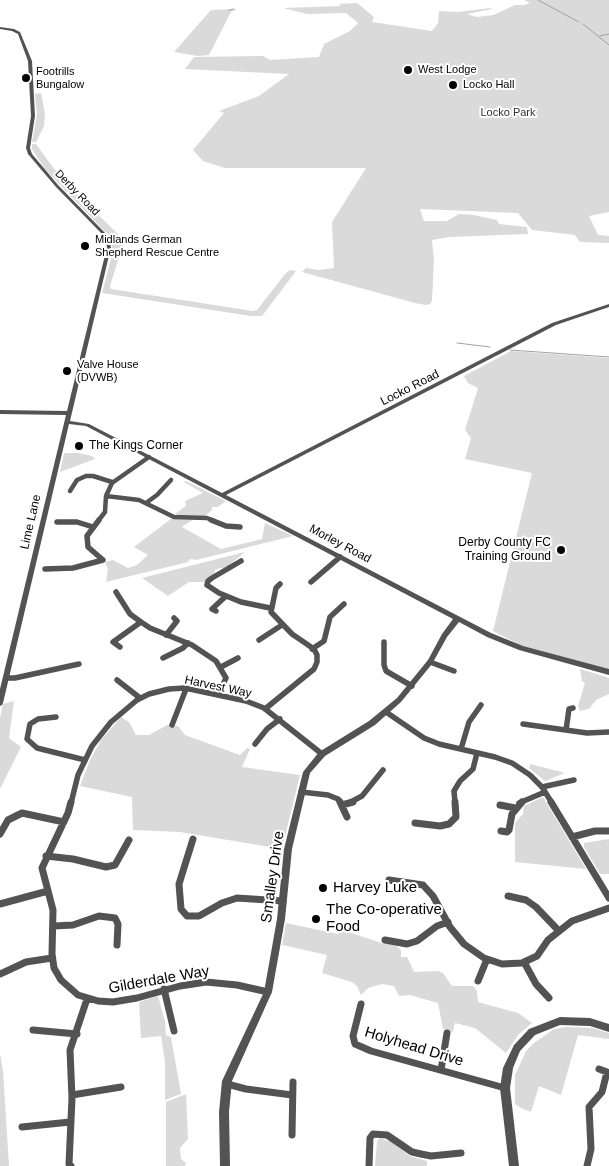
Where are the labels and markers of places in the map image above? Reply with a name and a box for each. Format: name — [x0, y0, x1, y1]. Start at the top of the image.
place label: West Lodge — [418, 63, 477, 77]
marker: West Lodge — [402, 64, 414, 76]
place label: Footrills Bungalow — [36, 65, 84, 91]
marker: Footrills Bungalow — [20, 72, 32, 84]
place label: Locko Hall — [463, 78, 514, 92]
marker: Locko Hall — [447, 79, 459, 91]
place label: Midlands German Shepherd Rescue Centre — [95, 233, 219, 259]
marker: Midlands German Shepherd Rescue Centre — [79, 240, 91, 252]
place label: Valve House (DVWB) — [77, 358, 139, 384]
marker: Valve House (DVWB) — [61, 365, 73, 377]
place label: The Kings Corner — [89, 439, 183, 453]
marker: The Kings Corner — [73, 440, 85, 452]
place label: Derby County FC Training Ground — [458, 536, 551, 564]
marker: Derby County FC Training Ground — [555, 544, 567, 556]
place label: Harvey Luke — [333, 879, 417, 897]
marker: Harvey Luke — [317, 882, 329, 894]
place label: The Co-operative Food — [326, 901, 442, 936]
marker: The Co-operative Food — [310, 913, 322, 925]

